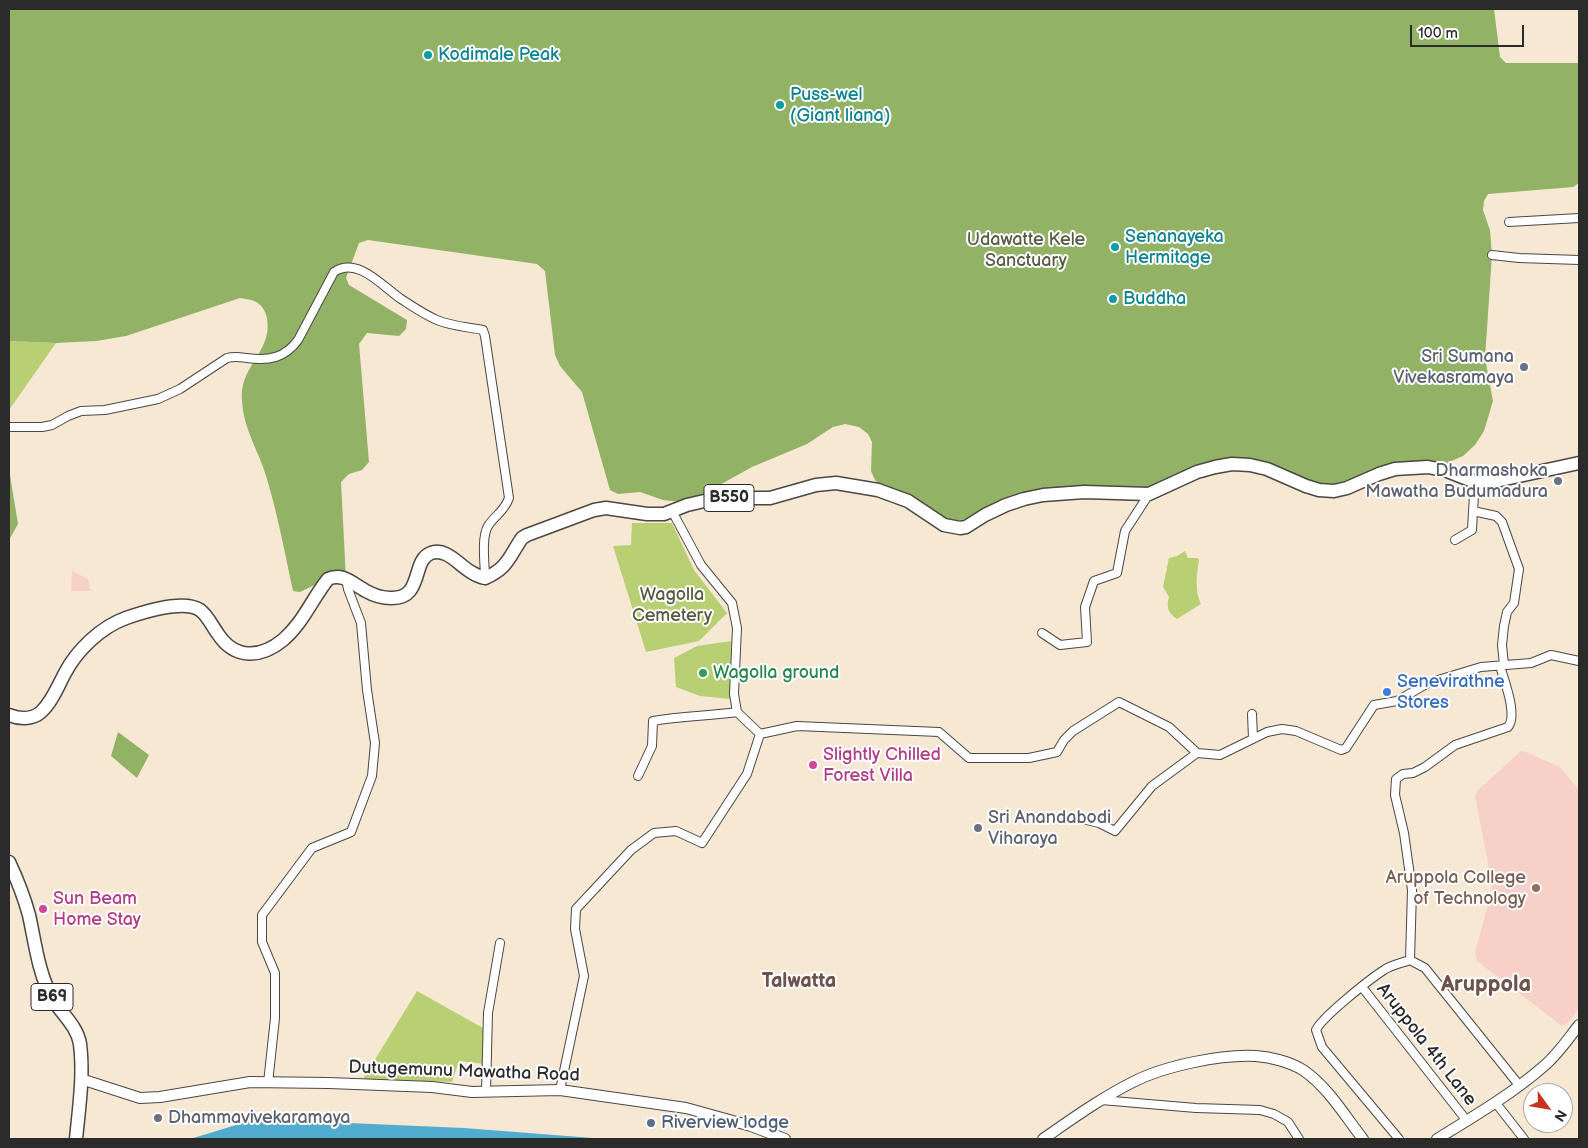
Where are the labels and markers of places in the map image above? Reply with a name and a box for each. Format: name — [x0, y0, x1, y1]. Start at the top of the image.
place label: Kodimale Peak — [438, 44, 559, 66]
marker: Kodimale Peak — [422, 49, 434, 61]
place label: Puss-wel (Giant liana) — [790, 84, 890, 126]
marker: Puss-wel (Giant liana) — [774, 99, 786, 111]
place label: Senanayeka Hermitage — [1125, 226, 1224, 268]
marker: Senanayeka Hermitage — [1109, 241, 1121, 253]
place label: Buddha — [1123, 288, 1186, 310]
marker: Buddha — [1107, 293, 1119, 305]
place label: Sri Sumana Vivekasramaya — [1393, 346, 1514, 388]
marker: Sri Sumana Vivekasramaya — [1518, 361, 1530, 373]
place label: Dharmashoka Mawatha Budumadura — [1365, 460, 1548, 502]
marker: Dharmashoka Mawatha Budumadura — [1552, 475, 1564, 487]
place label: Wagolla ground — [713, 662, 839, 684]
marker: Wagolla ground — [697, 667, 709, 679]
place label: Senevirathne Stores — [1397, 671, 1505, 714]
marker: Senevirathne Stores — [1381, 686, 1393, 698]
place label: Slightly Chilled Forest Villa — [823, 744, 941, 786]
marker: Slightly Chilled Forest Villa — [807, 759, 819, 771]
place label: Sri Anandabodi Viharaya — [988, 807, 1111, 850]
marker: Sri Anandabodi Viharaya — [972, 822, 984, 834]
place label: Aruppola College of Technology — [1386, 867, 1526, 910]
marker: Aruppola College of Technology — [1530, 882, 1542, 894]
place label: Sun Beam Home Stay — [53, 888, 141, 931]
marker: Sun Beam Home Stay — [37, 903, 49, 915]
place label: Dhammavivekaramaya — [168, 1107, 351, 1129]
marker: Dhammavivekaramaya — [152, 1112, 164, 1124]
place label: Riverview lodge — [661, 1112, 789, 1134]
marker: Riverview lodge — [645, 1117, 657, 1129]

